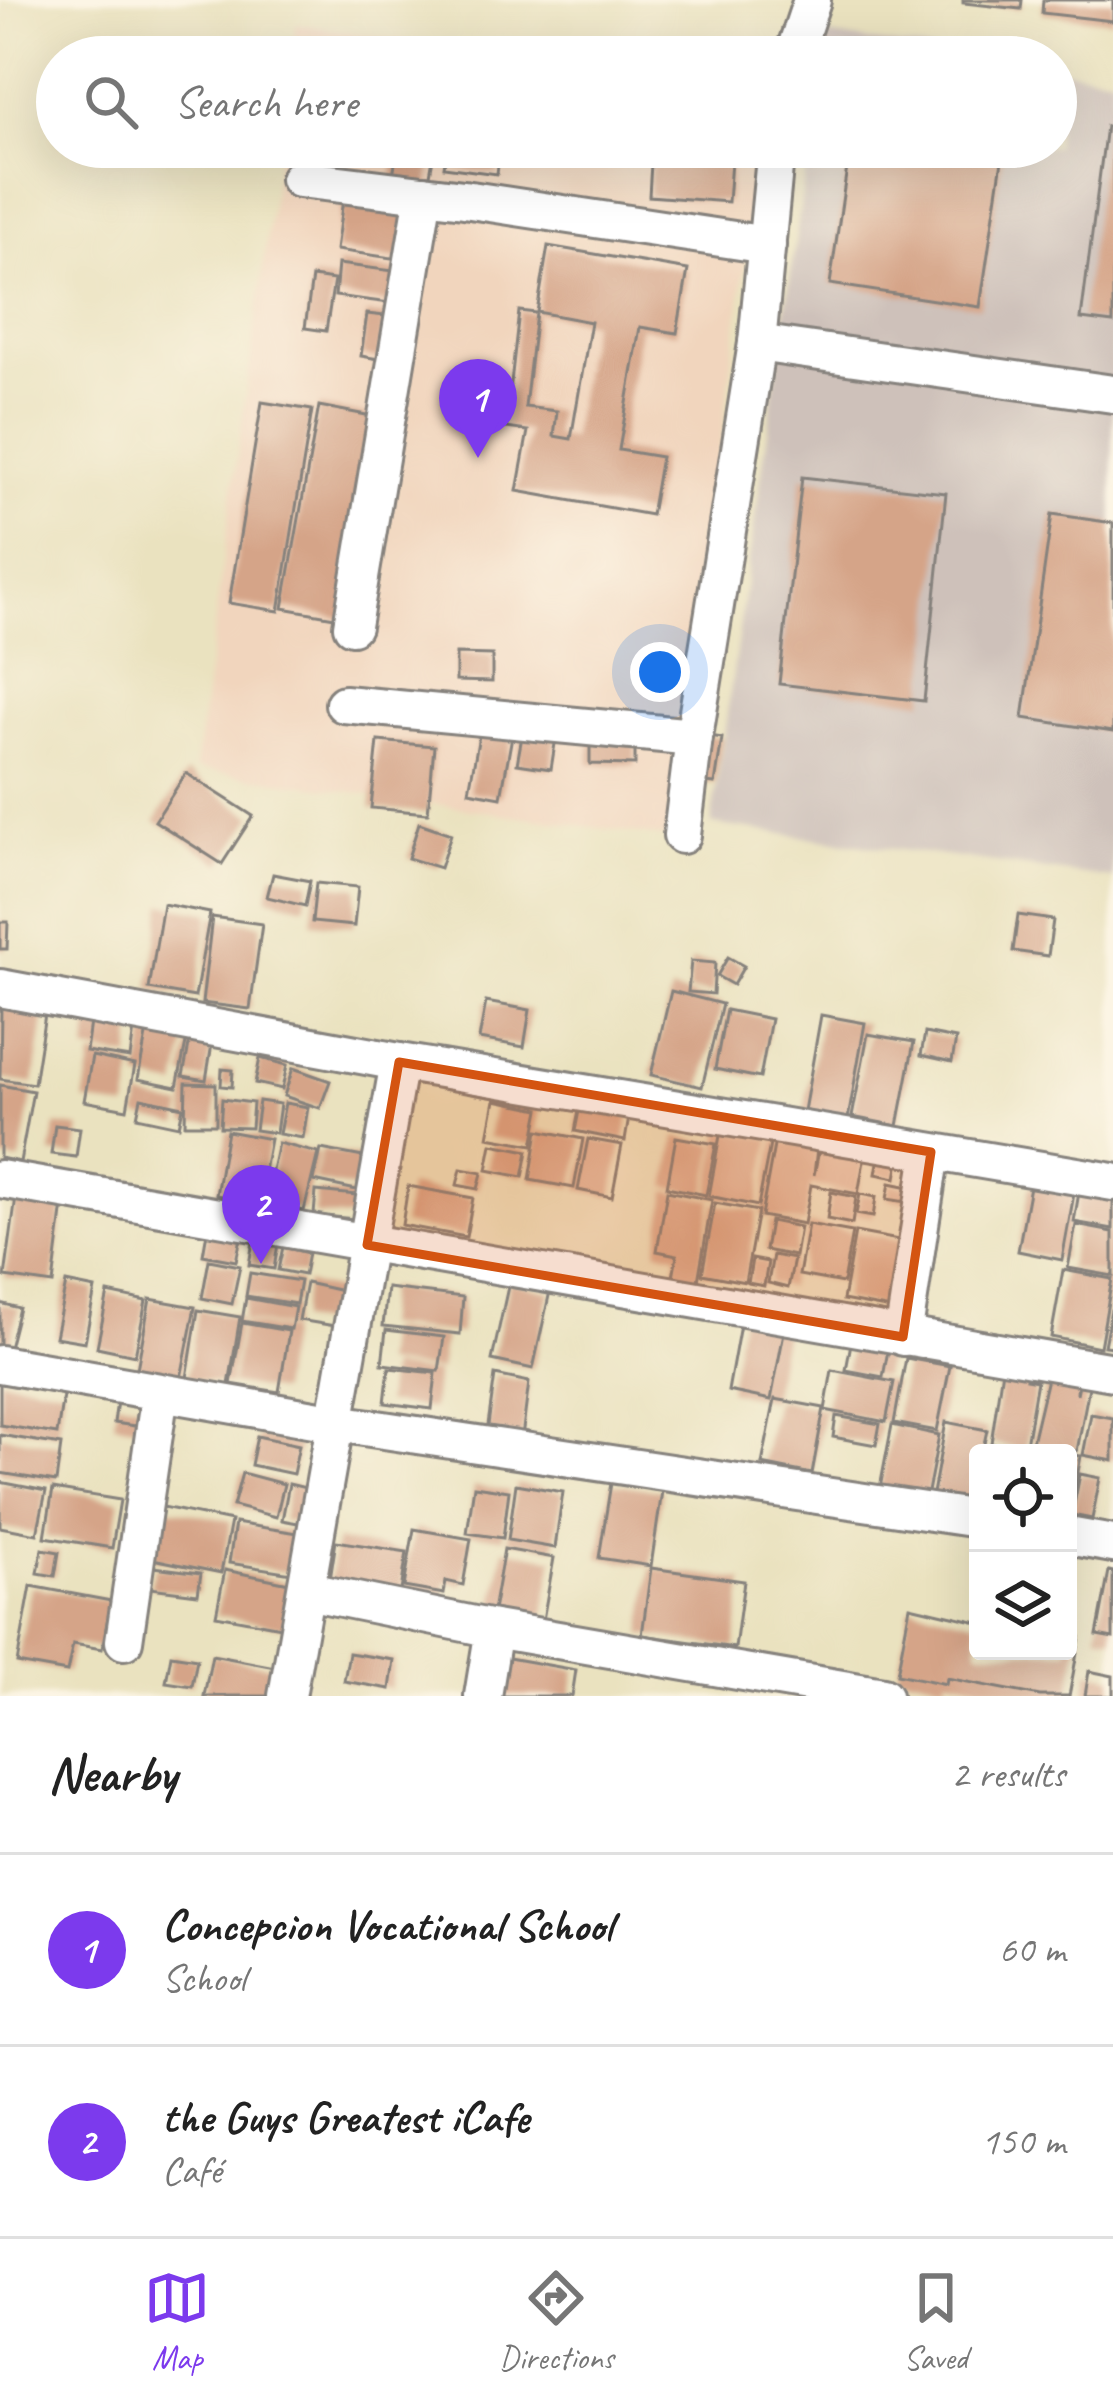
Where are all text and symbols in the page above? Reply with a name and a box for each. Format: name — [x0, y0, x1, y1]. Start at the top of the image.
search box — [36, 36, 1077, 168]
icon: search — [78, 69, 144, 135]
text: Search here — [174, 74, 357, 131]
pin: 1 — [439, 359, 517, 458]
your location — [630, 642, 690, 702]
pin: 2 — [222, 1165, 300, 1264]
map controls — [969, 1444, 1077, 1660]
button: locate — [969, 1444, 1077, 1552]
button: layers — [969, 1552, 1077, 1660]
text: Nearby — [48, 1742, 176, 1806]
text: 2 results — [951, 1750, 1065, 1799]
text: Concepcion Vocational School — [162, 1897, 613, 1954]
text: 1 — [78, 1925, 96, 1974]
text: 60 m — [999, 1925, 1065, 1974]
text: School — [162, 1954, 246, 2003]
text: the Guys Greatest iCafe — [162, 2089, 529, 2146]
text: 2 — [78, 2117, 96, 2166]
text: 150 m — [981, 2117, 1065, 2166]
text: Café — [162, 2146, 221, 2195]
tab: Map — [144, 2265, 210, 2379]
tab: Directions — [499, 2265, 614, 2379]
tab: Saved — [903, 2265, 969, 2379]

